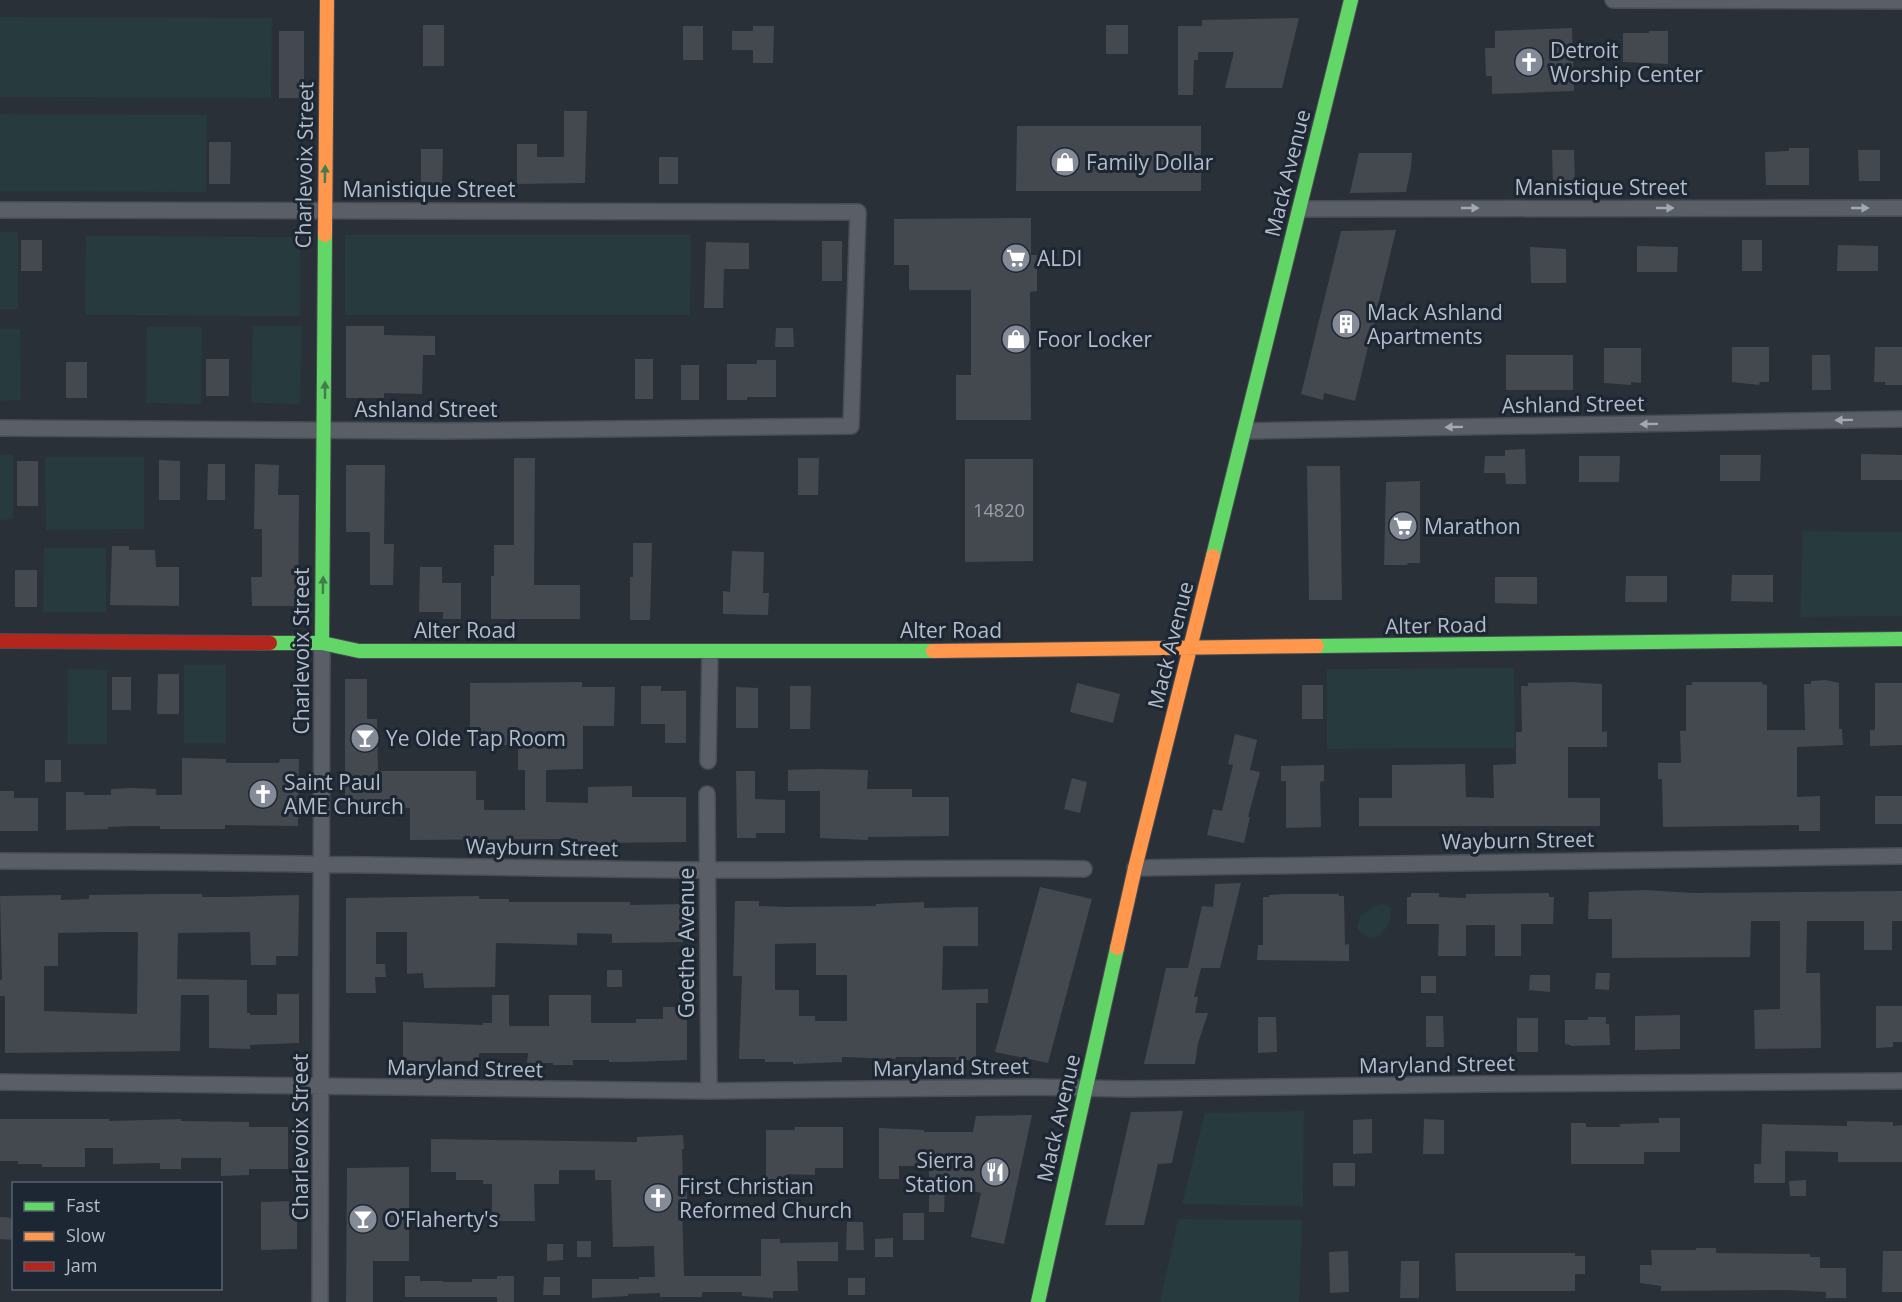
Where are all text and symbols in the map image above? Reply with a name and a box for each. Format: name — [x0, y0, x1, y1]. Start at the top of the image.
place label: Detroit Worship Center — [1550, 36, 1703, 88]
church icon: Detroit Worship Center — [1513, 46, 1545, 78]
street label: Charlevoix Street — [289, 81, 319, 249]
street label: Mack Avenue — [1258, 106, 1316, 240]
shop icon: Family Dollar — [1049, 146, 1081, 178]
place label: Family Dollar — [1086, 148, 1214, 176]
one-way arrow — [320, 164, 330, 183]
street label: Manistique Street — [1514, 173, 1688, 201]
street label: Manistique Street — [342, 175, 516, 203]
one-way arrow — [1460, 203, 1479, 213]
one-way arrow — [1655, 203, 1674, 213]
one-way arrow — [1850, 203, 1869, 213]
supermarket icon: ALDI — [1000, 242, 1032, 274]
place label: ALDI — [1037, 244, 1082, 272]
place label: Mack Ashland Apartments — [1367, 298, 1503, 350]
building icon: Mack Ashland Apartments — [1330, 308, 1362, 340]
shop icon: Foor Locker — [1000, 323, 1032, 355]
place label: Foor Locker — [1037, 325, 1153, 353]
one-way arrow — [320, 380, 330, 399]
street label: Ashland Street — [1501, 389, 1645, 419]
street label: Ashland Street — [355, 395, 497, 423]
one-way arrow — [1834, 415, 1853, 425]
one-way arrow — [1639, 419, 1658, 428]
one-way arrow — [1444, 422, 1463, 432]
house number: 14820 — [973, 498, 1025, 522]
supermarket icon: Marathon — [1387, 510, 1419, 542]
place label: Marathon — [1424, 512, 1521, 540]
street label: Charlevoix Street — [287, 568, 315, 734]
one-way arrow — [318, 575, 328, 594]
street label: Mack Avenue — [1141, 578, 1199, 712]
street label: Alter Road — [1385, 610, 1487, 640]
street label: Alter Road — [414, 616, 516, 644]
street label: Alter Road — [900, 616, 1002, 644]
bar icon: Ye Olde Tap Room — [349, 722, 381, 754]
place label: Ye Olde Tap Room — [386, 724, 566, 752]
place label: Saint Paul AME Church — [284, 768, 404, 820]
church icon: Saint Paul AME Church — [247, 778, 279, 810]
street label: Wayburn Street — [1441, 825, 1595, 855]
street label: Wayburn Street — [465, 832, 619, 862]
street label: Goethe Avenue — [672, 868, 700, 1018]
street label: Maryland Street — [1359, 1049, 1515, 1079]
street label: Mack Avenue — [1030, 1051, 1086, 1185]
street label: Maryland Street — [873, 1052, 1029, 1082]
street label: Maryland Street — [387, 1053, 543, 1083]
street label: Charlevoix Street — [286, 1054, 314, 1220]
place label: Sierra Station — [905, 1146, 974, 1198]
restaurant icon: Sierra Station — [979, 1156, 1011, 1188]
place label: First Christian Reformed Church — [679, 1172, 852, 1224]
legend — [12, 1182, 222, 1290]
church icon: First Christian Reformed Church — [642, 1182, 674, 1214]
text: Fast — [66, 1193, 100, 1217]
bar icon: O'Flaherty's — [347, 1203, 379, 1235]
place label: O'Flaherty's — [384, 1205, 499, 1233]
text: Slow — [66, 1223, 105, 1247]
text: Jam — [64, 1253, 98, 1277]

